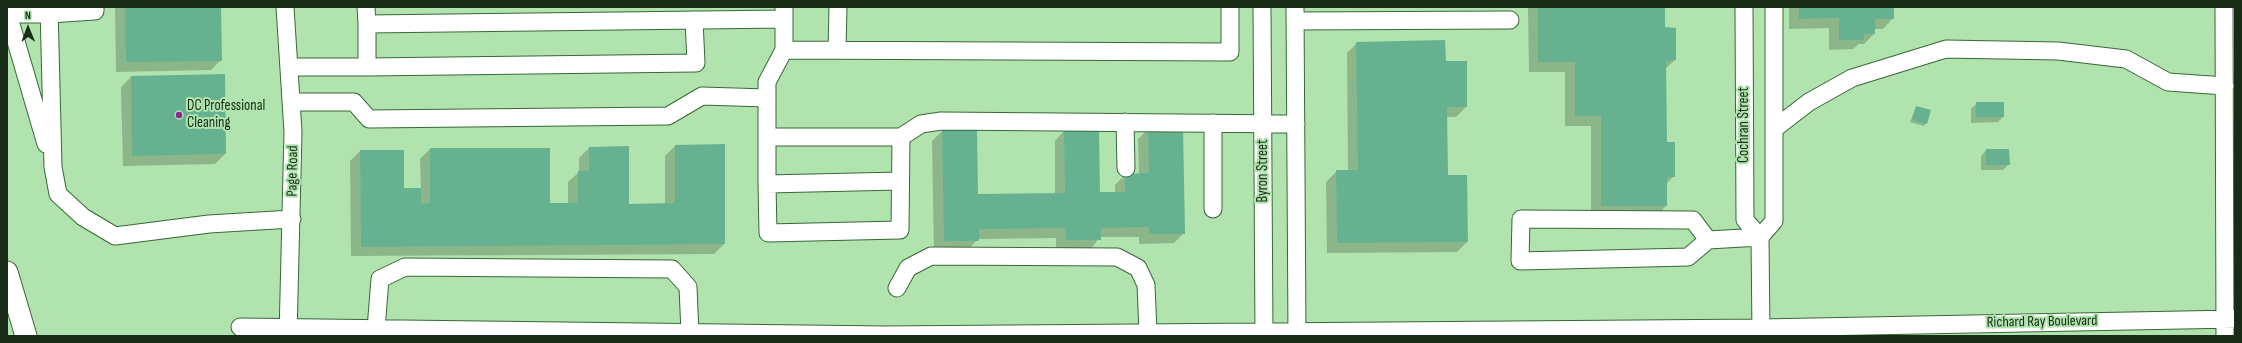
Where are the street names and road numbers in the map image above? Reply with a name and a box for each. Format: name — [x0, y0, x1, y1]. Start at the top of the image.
street label: Cochran Street — [1735, 87, 1753, 163]
street label: Byron Street — [1254, 139, 1272, 203]
street label: Page Road — [284, 145, 302, 197]
street label: Richard Ray Boulevard — [1986, 312, 2098, 332]

